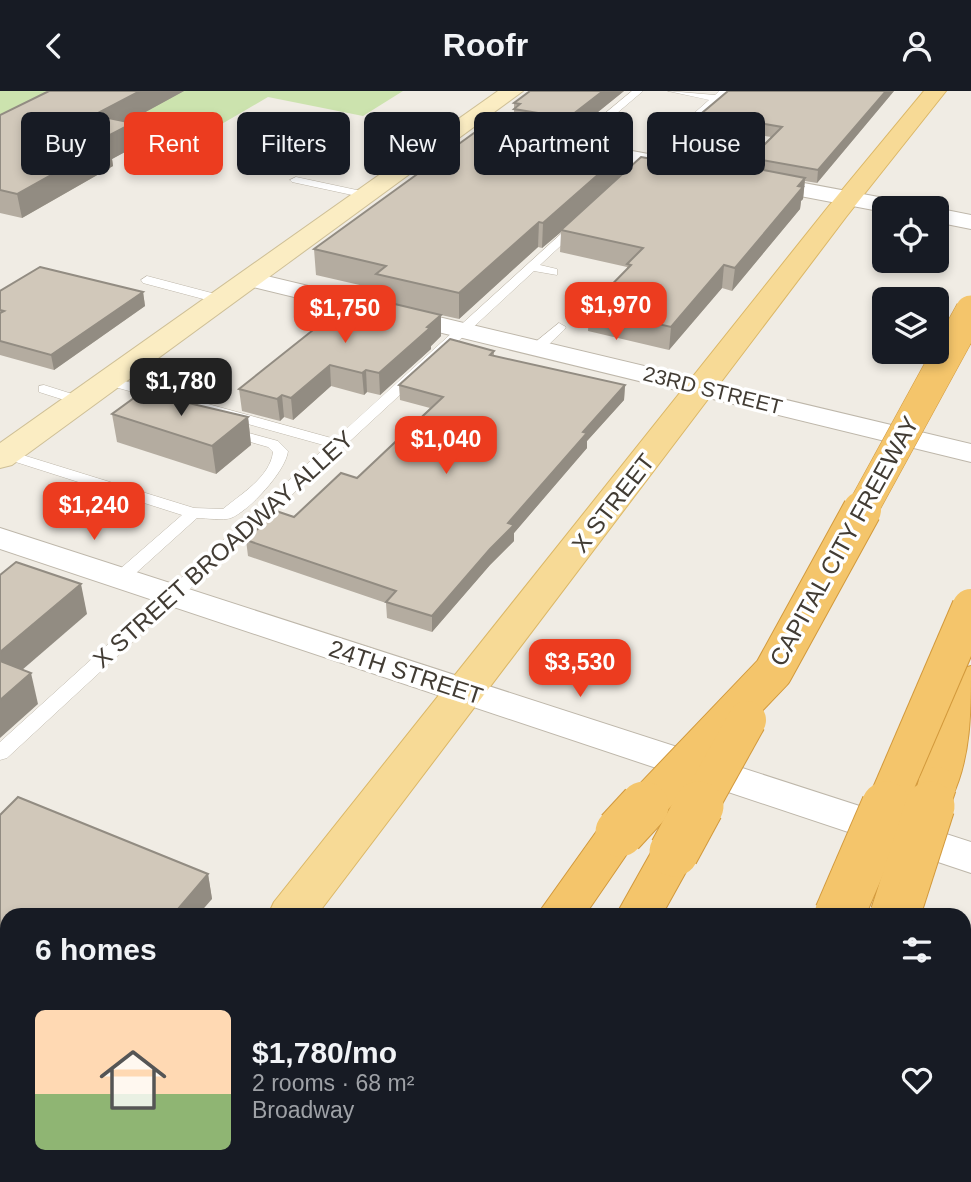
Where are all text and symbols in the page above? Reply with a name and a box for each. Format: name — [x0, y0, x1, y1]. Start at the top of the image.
icon: back — [35, 27, 73, 65]
text: Roofr — [443, 27, 528, 63]
icon: person — [898, 27, 936, 65]
chip: Buy — [21, 112, 110, 175]
chip: Rent — [124, 112, 223, 175]
chip: Filters — [237, 112, 350, 175]
chip: New — [364, 112, 460, 175]
chip: Apartment — [474, 112, 633, 175]
chip: House — [647, 112, 765, 175]
map controls — [872, 196, 949, 364]
button: locate — [872, 196, 949, 273]
pin: $1,970 — [559, 282, 673, 342]
pin: $1,750 — [288, 285, 402, 345]
button: layers — [872, 287, 949, 364]
text: $1,970 — [581, 292, 651, 318]
text: $1,750 — [310, 295, 380, 321]
pin: $1,780 — [124, 359, 238, 418]
street label: 23RD STREET — [641, 362, 785, 418]
text: $1,780 — [146, 368, 216, 394]
street label: CAPITAL CITY FREEWAY — [764, 412, 924, 670]
pin: $1,040 — [389, 417, 503, 476]
street label: X STREET BROADWAY ALLEY — [87, 425, 359, 673]
text: $1,040 — [411, 426, 481, 452]
street label: X STREET — [566, 448, 660, 558]
pin: $1,240 — [37, 483, 151, 542]
text: $1,240 — [59, 492, 129, 518]
street label: 24TH STREET — [326, 634, 487, 710]
pin: $3,530 — [523, 639, 637, 699]
text: $3,530 — [545, 649, 615, 675]
icon: filters — [898, 931, 936, 969]
text: 6 homes — [35, 933, 157, 966]
text: $1,780/mo — [252, 1036, 397, 1069]
icon: home — [91, 1038, 175, 1122]
icon: heart — [898, 1061, 936, 1099]
text: 2 rooms · 68 m² — [252, 1070, 414, 1096]
text: Broadway — [252, 1097, 354, 1123]

